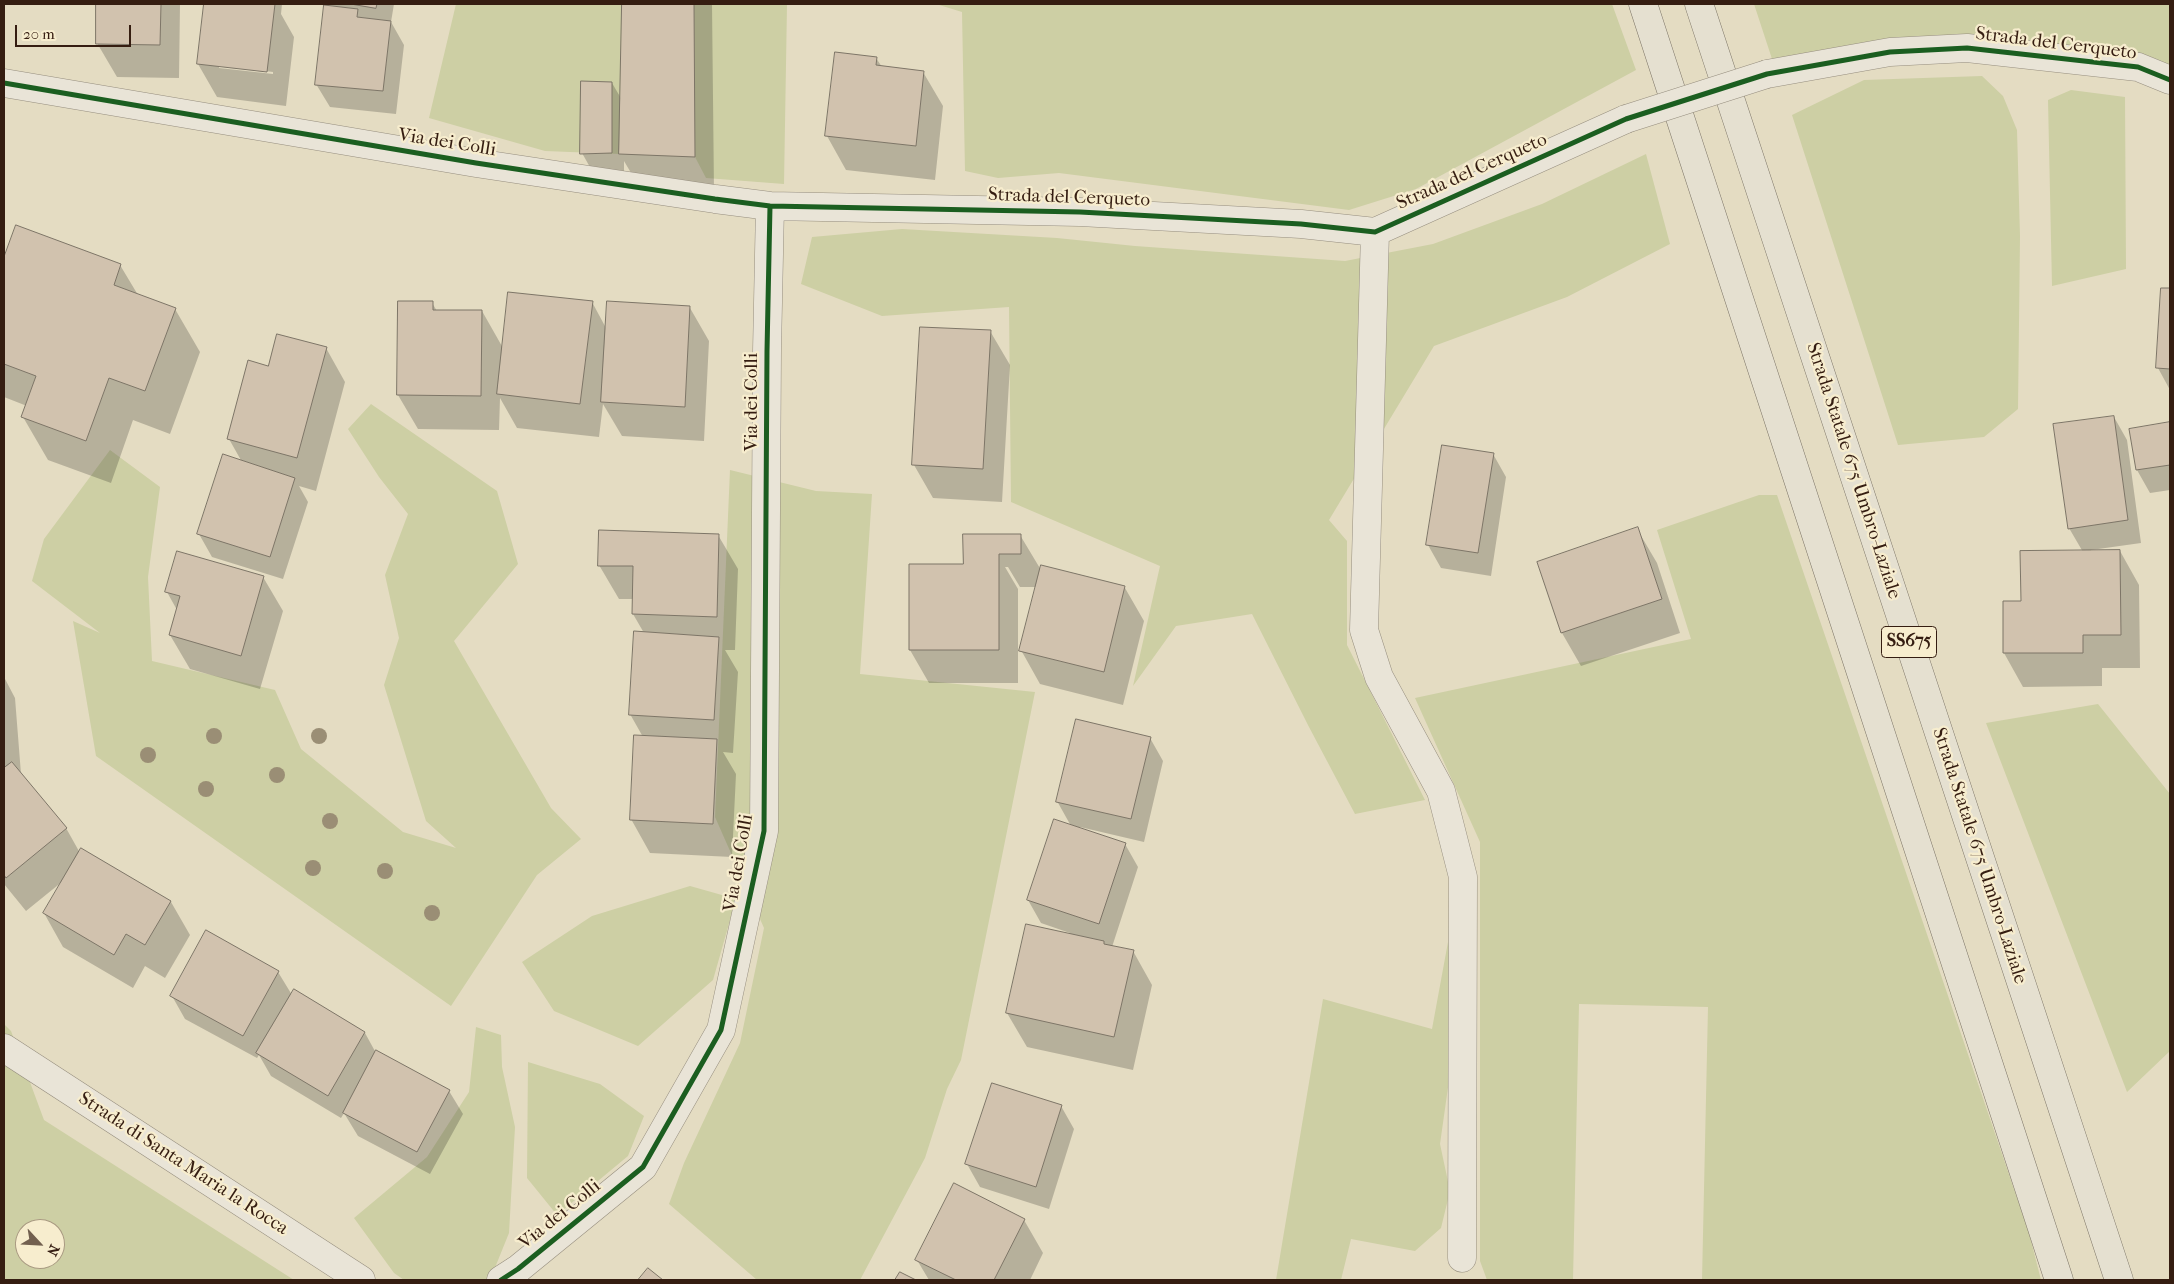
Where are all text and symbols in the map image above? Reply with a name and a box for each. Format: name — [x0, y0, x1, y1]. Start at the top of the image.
scale bar — [18, 15, 134, 47]
street label: Strada del Cerqueto — [1974, 23, 2138, 65]
text: 20 m — [23, 25, 55, 43]
street label: Via dei Colli — [397, 124, 497, 162]
street label: Strada del Cerqueto — [1393, 129, 1551, 215]
street label: Strada del Cerqueto — [988, 184, 1150, 212]
street label: Strada Statale 675 Umbro-Laziale — [1801, 340, 1905, 602]
street label: Via dei Colli — [741, 353, 763, 451]
road number: SS675 — [1882, 626, 1936, 658]
street label: Strada Statale 675 Umbro-Laziale — [1927, 725, 2031, 987]
street label: Via dei Colli — [719, 812, 759, 914]
street label: Strada di Santa Maria la Rocca — [74, 1088, 292, 1240]
street label: Via dei Colli — [515, 1175, 605, 1255]
north arrow — [15, 1219, 65, 1269]
text: N — [43, 1242, 63, 1259]

